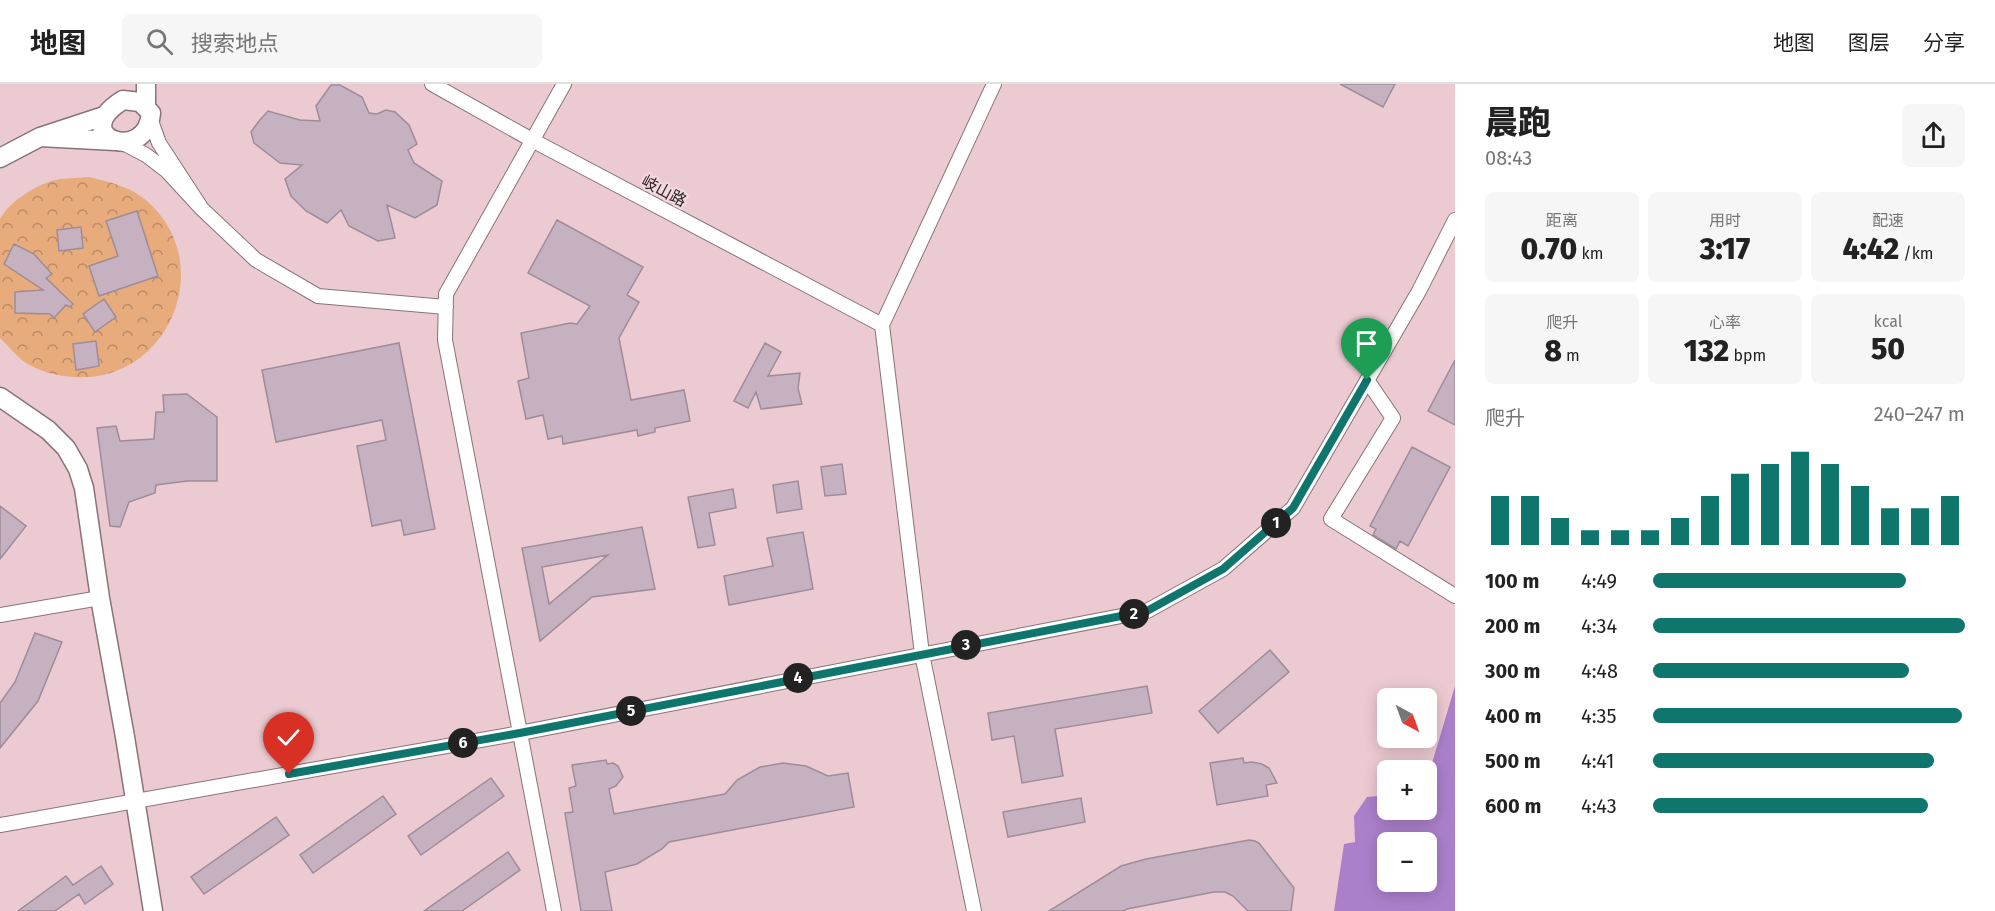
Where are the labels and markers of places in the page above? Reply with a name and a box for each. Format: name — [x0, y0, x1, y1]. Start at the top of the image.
pin — [1341, 318, 1392, 380]
pin: 1 — [1261, 508, 1291, 538]
pin: 2 — [1119, 599, 1149, 629]
pin: 3 — [951, 630, 981, 660]
pin: 4 — [783, 663, 813, 693]
pin: 5 — [616, 696, 646, 726]
pin — [263, 712, 314, 774]
pin: 6 — [448, 728, 478, 758]

